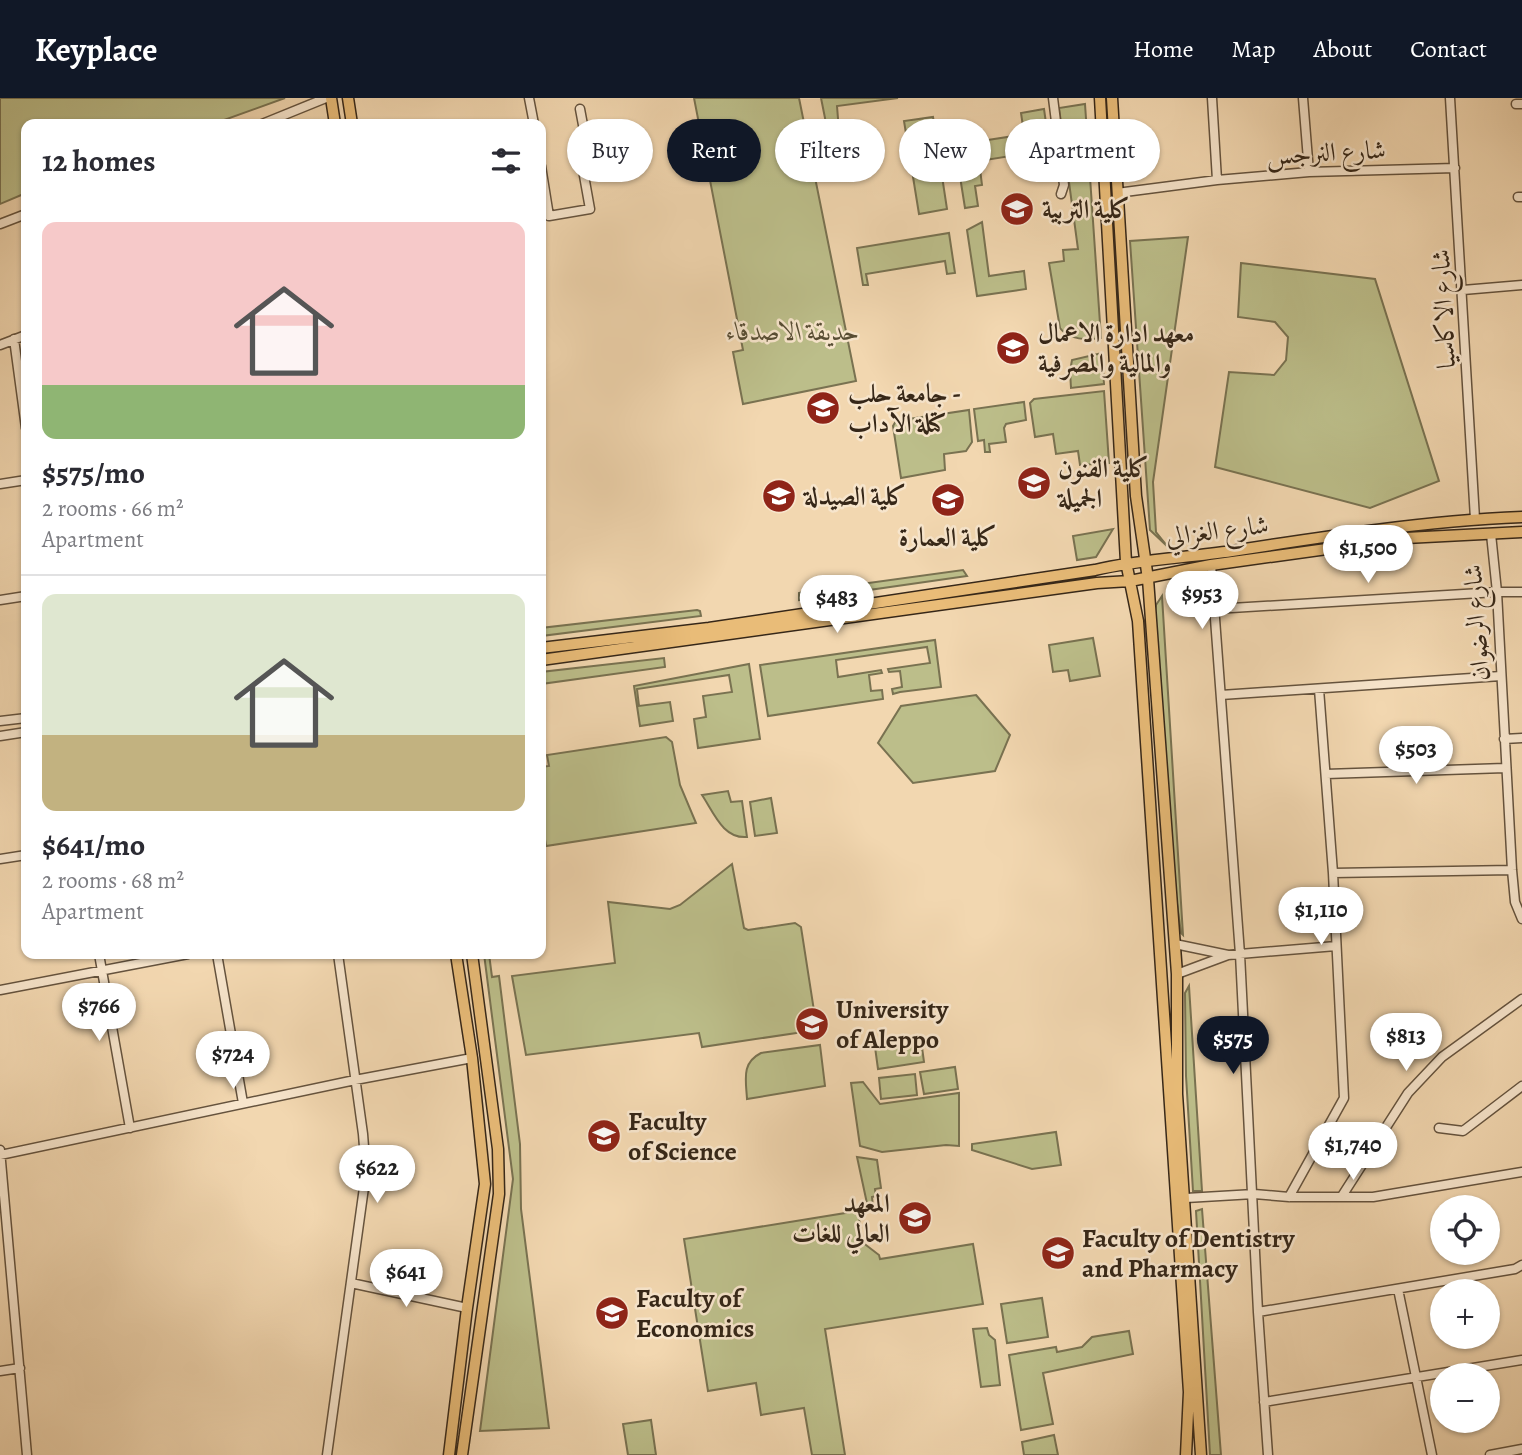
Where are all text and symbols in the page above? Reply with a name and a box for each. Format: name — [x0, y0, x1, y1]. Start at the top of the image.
text: Keyplace — [35, 27, 157, 72]
text: Home — [1133, 33, 1194, 65]
text: Map — [1232, 33, 1276, 65]
text: About — [1314, 33, 1372, 65]
text: Contact — [1410, 33, 1487, 65]
chip: Buy — [567, 119, 653, 182]
chip: Rent — [667, 119, 761, 182]
chip: Filters — [775, 119, 885, 182]
chip: New — [899, 119, 991, 182]
chip: Apartment — [1005, 119, 1160, 182]
street label: شارع النرجس — [1265, 132, 1387, 177]
text: 12 homes — [42, 141, 155, 181]
icon: filters — [487, 142, 525, 180]
school or university icon: كلية التربية — [998, 190, 1036, 228]
place label: كلية التربية — [1042, 192, 1130, 227]
street label: شارع الاكاسيا — [1423, 248, 1468, 370]
icon: home — [221, 268, 347, 394]
park label: حديقة الاصدقاء — [726, 314, 860, 349]
place label: معهد ادارة الاعمال والمالية والمصرفية — [1038, 316, 1194, 381]
school or university icon: معهد ادارة الاعمال والمالية والمصرفية — [994, 329, 1032, 367]
place label: جامعة حلب - كتلة الآداب — [848, 376, 961, 441]
school or university icon: جامعة حلب - كتلة الآداب — [804, 389, 842, 427]
place label: كلية الفنون الجميلة — [1056, 451, 1149, 516]
text: $575/mo — [42, 453, 145, 493]
school or university icon: كلية الفنون الجميلة — [1015, 464, 1053, 502]
school or university icon: كلية الصيدلة — [760, 477, 798, 515]
place label: كلية الصيدلة — [802, 479, 907, 514]
school or university icon: كلية العمارة — [929, 481, 967, 519]
text: 2 rooms · 66 m² — [42, 493, 184, 524]
street label: شارع الغزالي — [1164, 507, 1271, 558]
place label: كلية العمارة — [899, 520, 997, 555]
text: Apartment — [42, 524, 144, 555]
pin: $1,500 — [1311, 526, 1425, 585]
text: $1,500 — [1339, 532, 1397, 563]
street label: شارع الرضوان — [1455, 563, 1502, 682]
pin: $953 — [1161, 572, 1243, 631]
pin: $483 — [796, 575, 878, 635]
text: $953 — [1181, 578, 1223, 609]
text: $483 — [816, 582, 858, 613]
icon: home — [221, 640, 347, 766]
pin: $503 — [1375, 726, 1457, 786]
text: $503 — [1395, 733, 1437, 764]
text: $641/mo — [42, 825, 145, 865]
text: 2 rooms · 68 m² — [42, 865, 184, 896]
pin: $1,110 — [1264, 888, 1378, 947]
text: $1,110 — [1294, 894, 1348, 925]
text: Apartment — [42, 896, 144, 927]
pin: $766 — [58, 984, 140, 1043]
text: $766 — [78, 990, 120, 1021]
place label: University of Aleppo — [836, 992, 949, 1057]
school or university icon: University of Aleppo — [793, 1005, 831, 1043]
pin: $813 — [1365, 1014, 1447, 1073]
pin: $575 — [1192, 1016, 1274, 1076]
text: $813 — [1386, 1020, 1426, 1051]
text: $575 — [1213, 1023, 1253, 1054]
pin: $724 — [192, 1032, 274, 1091]
text: $724 — [212, 1038, 254, 1069]
place label: Faculty of Science — [628, 1104, 737, 1169]
school or university icon: Faculty of Science — [585, 1117, 623, 1155]
pin: $1,740 — [1296, 1122, 1410, 1182]
text: $1,740 — [1324, 1129, 1382, 1160]
pin: $622 — [336, 1146, 418, 1205]
text: $622 — [355, 1152, 399, 1183]
place label: المعهد العالي للغات — [792, 1186, 890, 1255]
map controls — [1430, 1195, 1500, 1433]
button: locate — [1430, 1195, 1500, 1265]
school or university icon: المعهد العالي للغات — [896, 1199, 934, 1237]
place label: Faculty of Dentistry and Pharmacy — [1082, 1221, 1296, 1286]
school or university icon: Faculty of Dentistry and Pharmacy — [1039, 1234, 1077, 1272]
pin: $641 — [365, 1250, 447, 1309]
text: $641 — [386, 1256, 426, 1287]
button: + — [1430, 1279, 1500, 1349]
place label: Faculty of Economics — [636, 1281, 754, 1346]
school or university icon: Faculty of Economics — [593, 1294, 631, 1332]
button: − — [1430, 1363, 1500, 1433]

